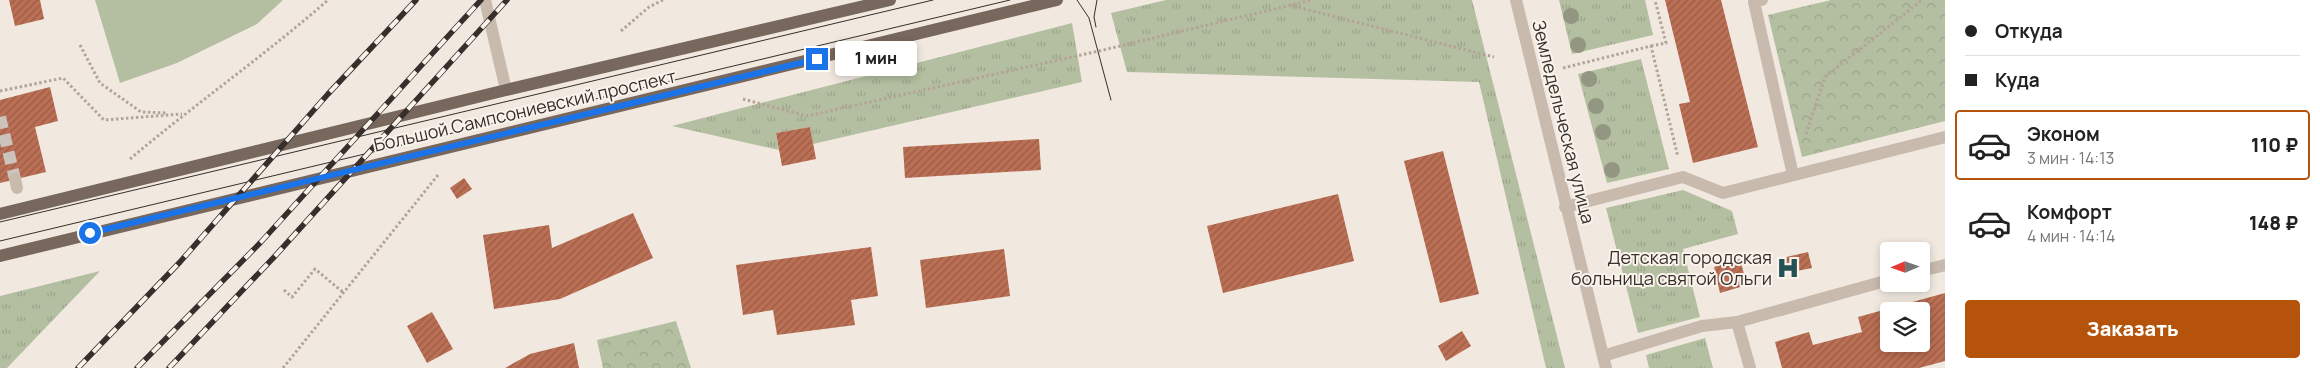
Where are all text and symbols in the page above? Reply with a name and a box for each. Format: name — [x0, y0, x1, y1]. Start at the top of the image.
street label: Земледельческая улица — [1527, 17, 1601, 226]
text: Откуда — [1995, 18, 2063, 44]
callout: 1 мин — [834, 42, 917, 76]
text: 1 мин — [855, 47, 897, 69]
route end — [806, 48, 828, 70]
street label: Большой Сампсониевский проспект — [371, 64, 678, 157]
text: Куда — [1995, 67, 2040, 93]
text: Эконом — [2027, 121, 2100, 147]
icon: car — [1967, 123, 2012, 168]
text: 110 ₽ — [2251, 132, 2298, 158]
text: 3 мин · 14:13 — [2027, 147, 2114, 169]
text: Комфорт — [2027, 199, 2112, 225]
icon: car — [1967, 201, 2012, 246]
text: 148 ₽ — [2249, 210, 2298, 236]
route start — [79, 222, 101, 244]
text: 4 мин · 14:14 — [2027, 225, 2115, 247]
north arrow — [1880, 242, 1930, 292]
map controls — [1880, 242, 1930, 352]
place label: Детская городская больница святой Ольги — [1571, 245, 1772, 290]
hospital icon: Детская городская больница святой Ольги — [1775, 255, 1801, 281]
button: Заказать — [1965, 300, 2300, 358]
button: layers — [1880, 302, 1930, 352]

